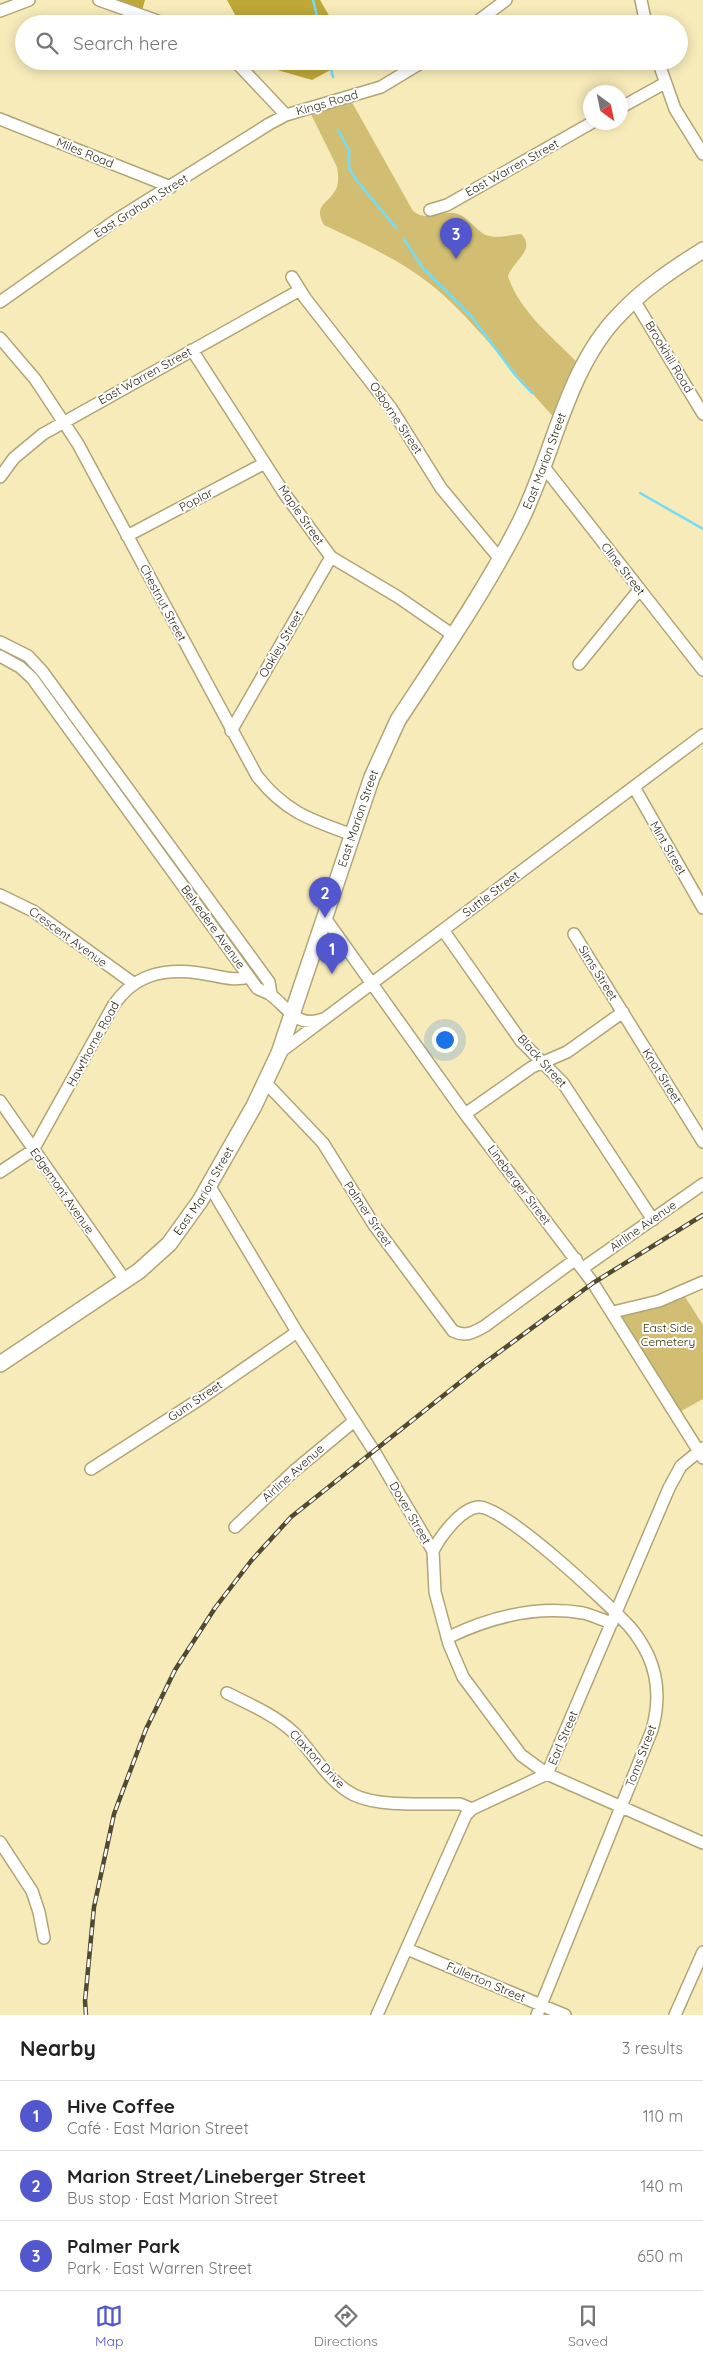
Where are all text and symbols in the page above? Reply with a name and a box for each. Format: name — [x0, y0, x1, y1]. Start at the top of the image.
search box — [15, 15, 688, 70]
icon: search — [33, 29, 61, 57]
text: Search here — [73, 31, 178, 55]
north arrow — [583, 85, 628, 130]
street label: Kings Road — [294, 87, 360, 119]
street label: Miles Road — [54, 134, 116, 171]
street label: East Warren Street — [462, 136, 561, 199]
street label: East Graham Street — [91, 171, 191, 241]
pin: 3 — [440, 218, 472, 259]
street label: Brookhill Road — [642, 318, 697, 395]
street label: East Warren Street — [95, 344, 194, 407]
street label: Osborne Street — [367, 379, 426, 457]
street label: East Marion Street — [519, 410, 569, 511]
street label: Maple Street — [275, 482, 328, 548]
street label: Poplar — [176, 484, 216, 515]
street label: Cline Street — [598, 539, 649, 598]
street label: Chestnut Street — [137, 562, 190, 644]
street label: Oakley Street — [255, 607, 306, 680]
street label: East Marion Street — [334, 767, 381, 869]
street label: Mint Street — [647, 818, 690, 877]
street label: Suttle Street — [459, 867, 522, 920]
pin: 2 — [309, 877, 341, 918]
street label: Belvedere Avenue — [178, 882, 249, 972]
street label: Crescent Avenue — [26, 903, 110, 970]
pin: 1 — [316, 933, 348, 974]
street label: Sims Street — [576, 942, 621, 1003]
street label: Hawthorne Road — [63, 999, 122, 1089]
your location — [432, 1027, 458, 1053]
street label: Black Street — [515, 1031, 570, 1090]
street label: Knot Street — [640, 1045, 685, 1106]
street label: Lineberger Street — [485, 1142, 554, 1228]
street label: East Marion Street — [170, 1144, 236, 1238]
street label: Edgemont Avenue — [27, 1145, 98, 1237]
street label: Palmer Street — [341, 1178, 396, 1249]
street label: Airline Avenue — [606, 1197, 679, 1254]
park label: East Side Cemetery — [641, 1320, 695, 1349]
street label: Gum Street — [165, 1377, 225, 1424]
street label: Airline Avenue — [259, 1441, 327, 1504]
street label: Dover Street — [387, 1479, 434, 1547]
street label: Earl Street — [544, 1708, 581, 1767]
street label: Toms Street — [622, 1722, 659, 1789]
street label: Claxton Drive — [286, 1726, 348, 1791]
street label: Fullerton Street — [444, 1958, 528, 2005]
text: Nearby — [20, 2035, 96, 2061]
text: 3 results — [622, 2038, 683, 2058]
text: Hive Coffee — [67, 2094, 175, 2118]
text: 1 — [33, 2106, 39, 2126]
text: 110 m — [643, 2106, 683, 2126]
text: Café · East Marion Street — [67, 2118, 249, 2138]
text: Marion Street/Lineberger Street — [67, 2164, 366, 2188]
text: 2 — [31, 2176, 41, 2196]
text: 140 m — [640, 2176, 683, 2196]
text: Bus stop · East Marion Street — [67, 2188, 278, 2208]
text: Palmer Park — [67, 2234, 180, 2258]
text: 3 — [32, 2246, 40, 2266]
text: 650 m — [637, 2246, 683, 2266]
text: Park · East Warren Street — [67, 2258, 252, 2278]
tab: Map — [95, 2302, 124, 2350]
tab: Directions — [314, 2302, 378, 2350]
tab: Saved — [568, 2302, 608, 2350]

